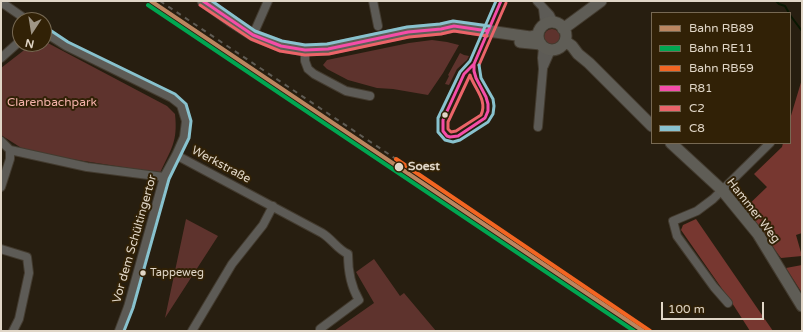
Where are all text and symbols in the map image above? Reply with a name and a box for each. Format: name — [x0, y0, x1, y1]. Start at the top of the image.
north arrow — [12, 12, 52, 52]
legend — [651, 12, 791, 144]
text: Bahn RB89 — [689, 21, 754, 35]
text: N — [24, 36, 35, 51]
text: Bahn RE11 — [689, 41, 753, 55]
text: Bahn RB59 — [689, 61, 754, 75]
text: R81 — [689, 81, 713, 95]
park label: Clarenbachpark — [7, 96, 97, 110]
text: C2 — [689, 101, 705, 115]
unlabelled marker — [440, 110, 450, 120]
text: C8 — [689, 121, 705, 135]
street label: Werkstraße — [189, 143, 253, 187]
place label: Soest — [408, 160, 440, 174]
marker: Soest — [393, 161, 405, 173]
street label: Vor dem Schültingertor — [110, 173, 160, 305]
street label: Hammer Weg — [723, 176, 783, 246]
place label: Tappeweg — [150, 266, 204, 280]
marker: Tappeweg — [138, 268, 148, 278]
scale bar — [663, 294, 766, 320]
text: 100 m — [668, 302, 705, 316]

